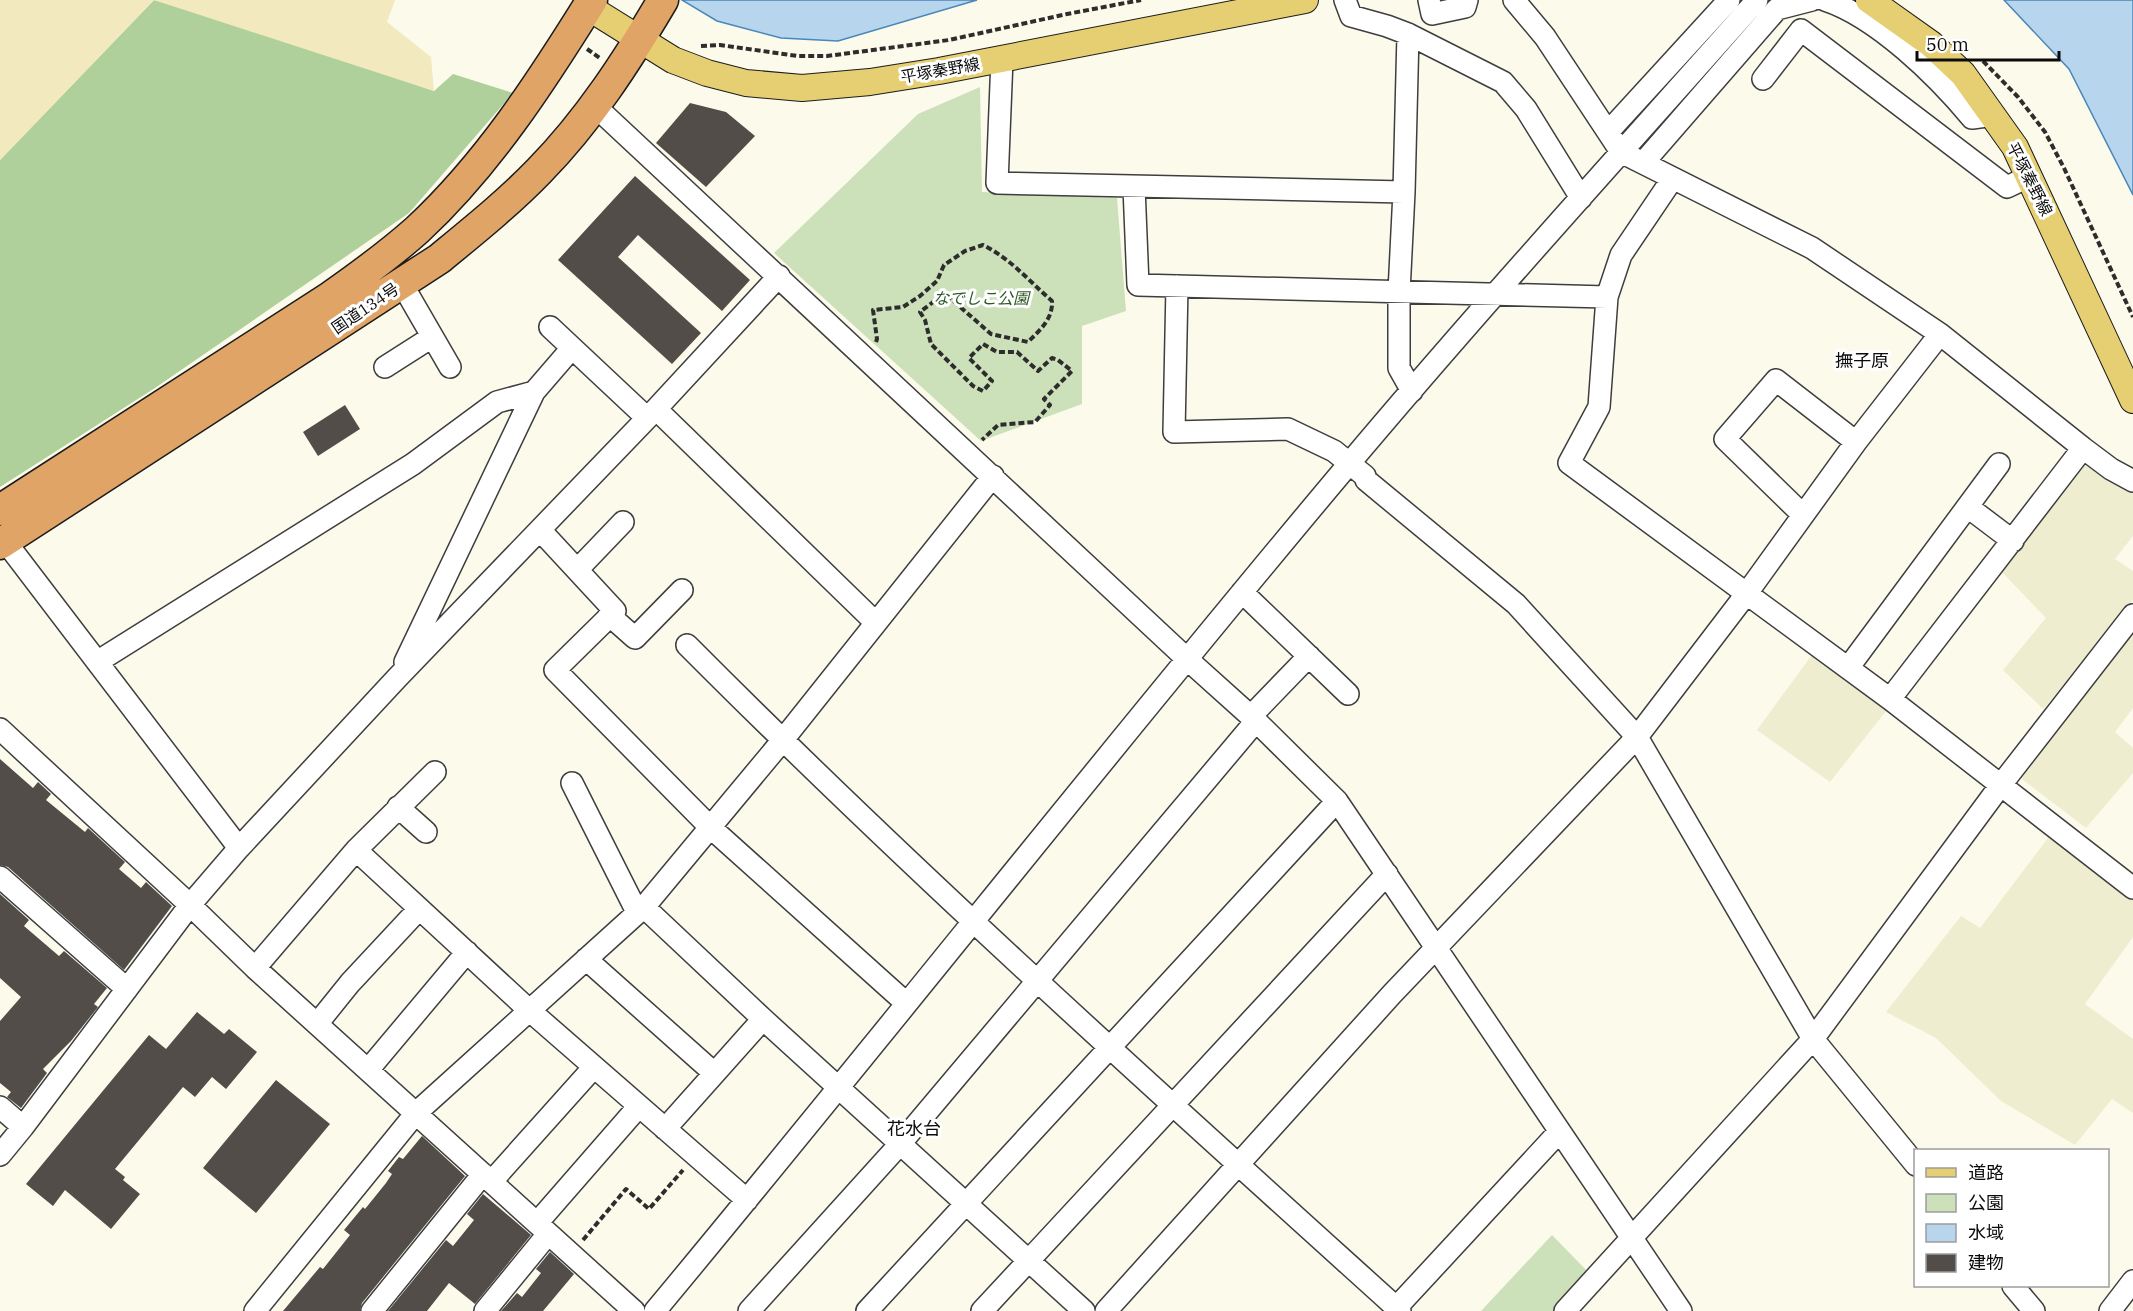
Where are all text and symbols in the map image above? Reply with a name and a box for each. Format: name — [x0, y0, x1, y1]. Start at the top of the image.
scale bar — [1917, 24, 2060, 62]
text: 50 m — [1926, 33, 1969, 56]
street label: 平塚秦野線 — [899, 53, 981, 87]
street label: 平塚秦野線 — [2003, 139, 2057, 219]
street label: 国道134号 — [328, 278, 402, 338]
park label: なでしこ公園 — [933, 288, 1031, 308]
district label: 撫子原 — [1835, 349, 1889, 372]
district label: 花水台 — [887, 1117, 941, 1140]
legend — [1914, 1149, 2109, 1287]
text: 道路 — [1968, 1161, 2004, 1184]
text: 公園 — [1968, 1191, 2004, 1214]
text: 水域 — [1968, 1221, 2004, 1244]
text: 建物 — [1968, 1251, 2004, 1274]

